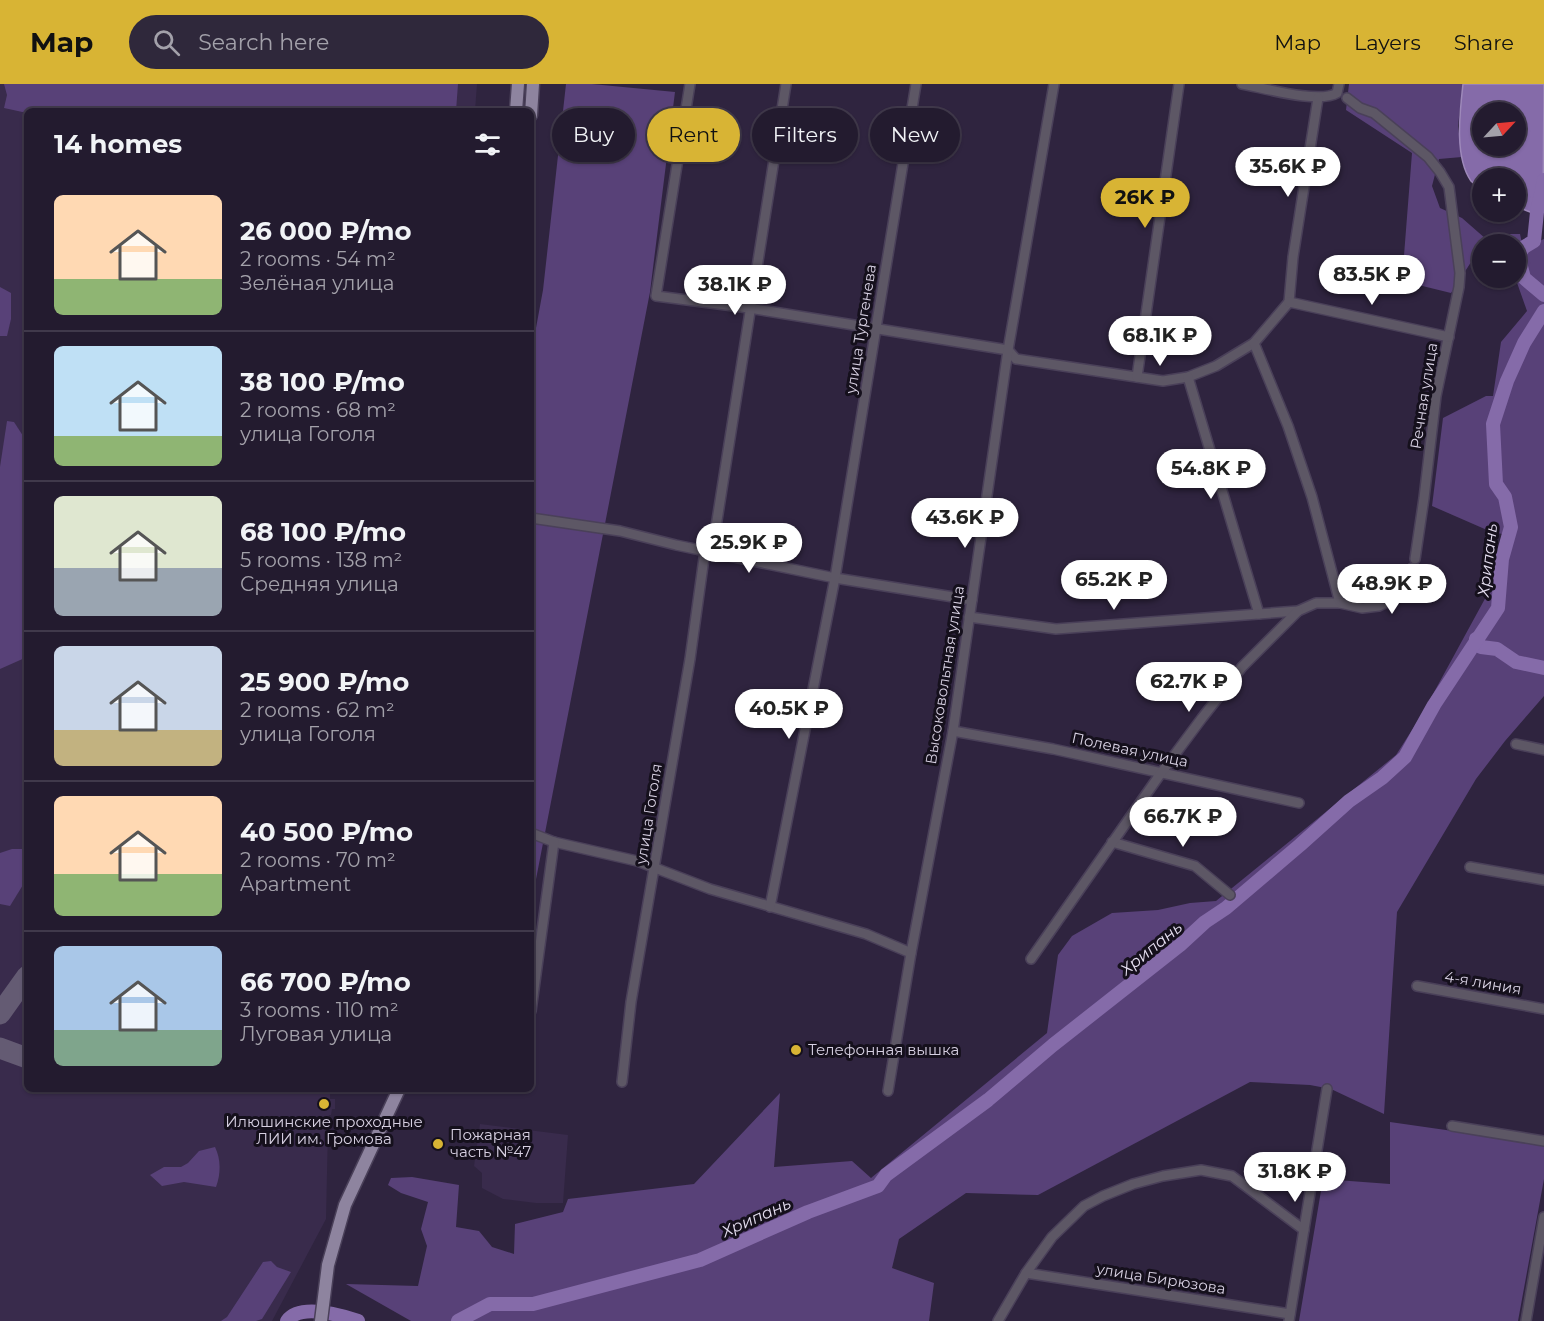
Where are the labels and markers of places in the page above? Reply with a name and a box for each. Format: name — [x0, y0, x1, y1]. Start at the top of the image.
pin: 35.6K ₽ — [1233, 147, 1343, 198]
pin: 26K ₽ — [1103, 178, 1187, 229]
pin: 83.5K ₽ — [1317, 255, 1427, 306]
pin: 38.1K ₽ — [680, 265, 790, 316]
pin: 68.1K ₽ — [1105, 316, 1215, 367]
pin: 54.8K ₽ — [1156, 449, 1266, 500]
pin: 43.6K ₽ — [910, 498, 1020, 549]
pin: 25.9K ₽ — [694, 523, 804, 574]
pin: 65.2K ₽ — [1059, 560, 1169, 611]
pin: 48.9K ₽ — [1337, 564, 1447, 615]
pin: 62.7K ₽ — [1134, 662, 1244, 713]
pin: 40.5K ₽ — [734, 689, 844, 740]
pin: 66.7K ₽ — [1128, 797, 1238, 848]
place label: Телефонная вышка — [808, 1040, 959, 1059]
marker: Телефонная вышка — [789, 1043, 803, 1057]
marker: Илюшинские проходные ЛИИ им. Громова — [317, 1097, 331, 1111]
place label: Илюшинские проходные ЛИИ им. Громова — [225, 1112, 423, 1148]
place label: Пожарная часть №47 — [450, 1125, 531, 1161]
marker: Пожарная часть №47 — [431, 1137, 445, 1151]
pin: 31.8K ₽ — [1240, 1152, 1350, 1203]

